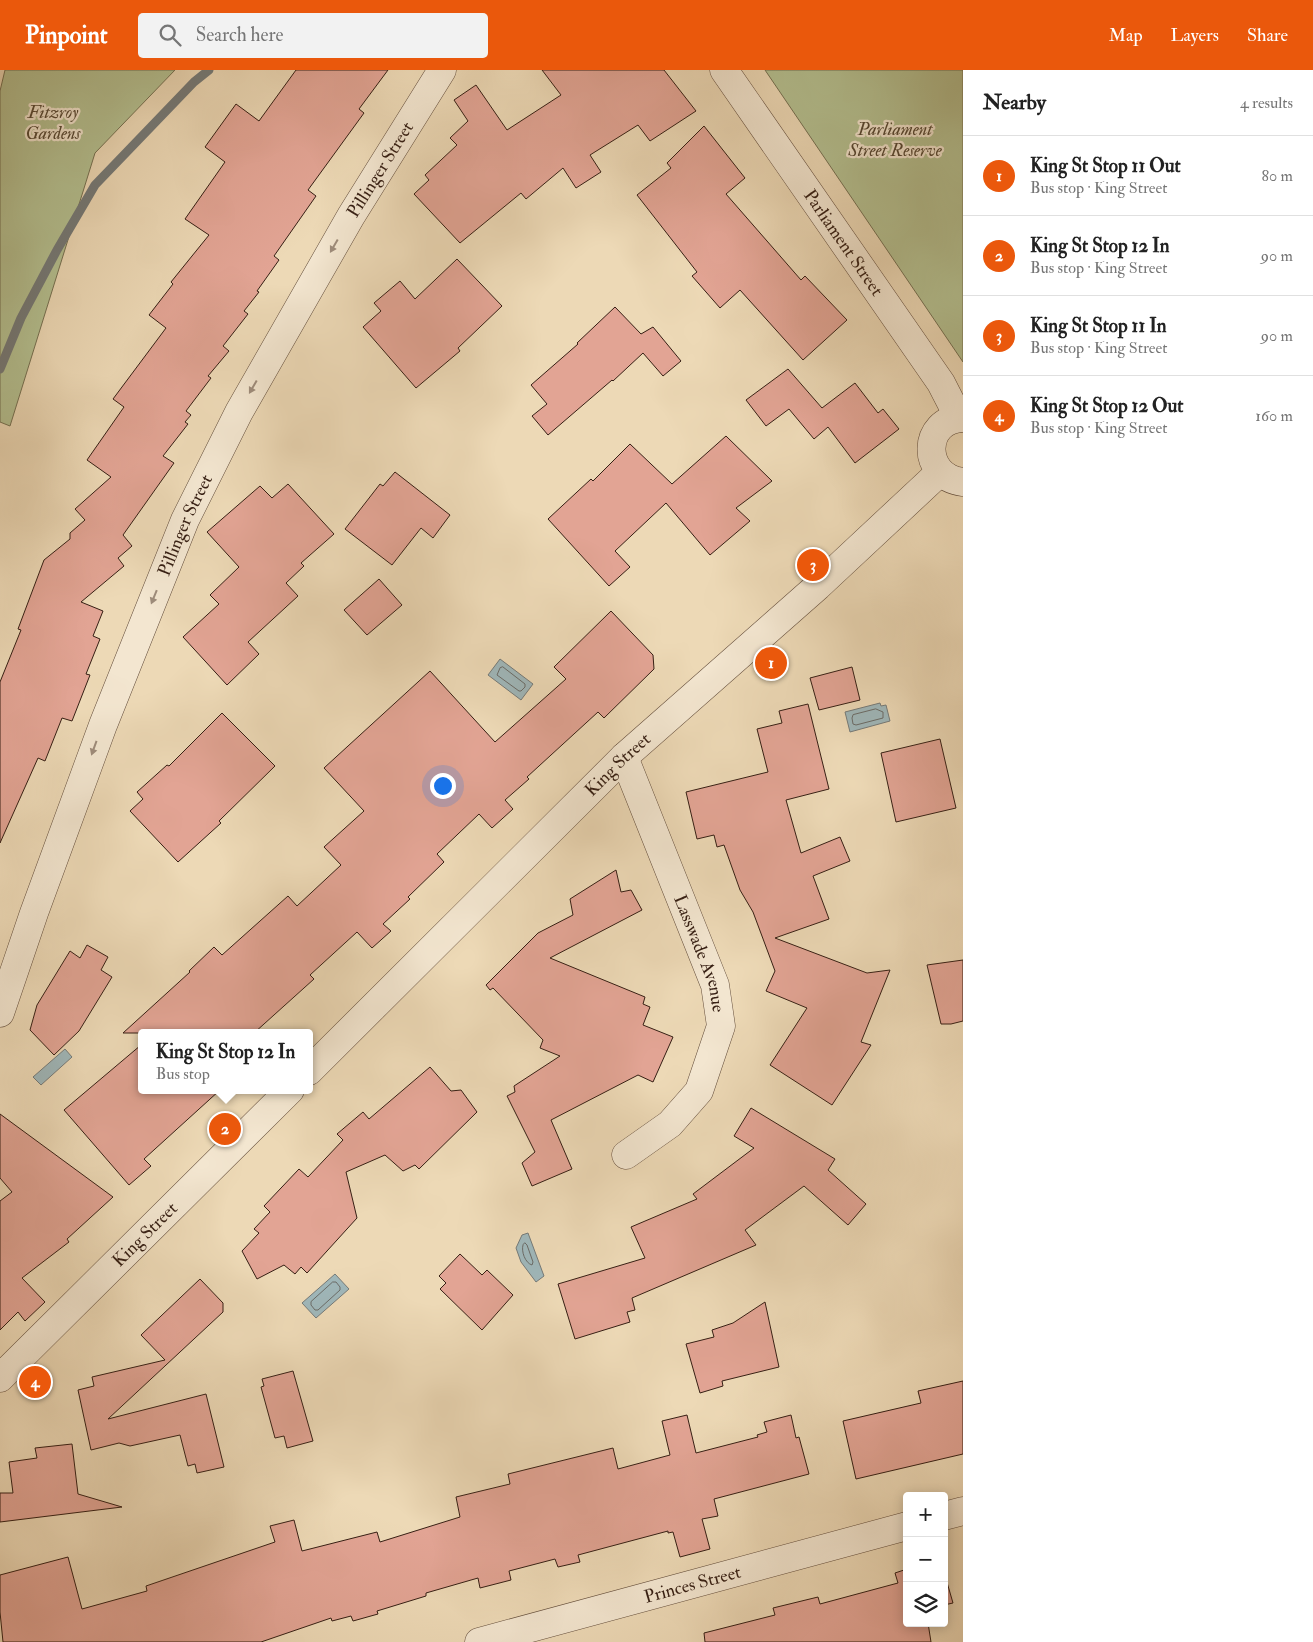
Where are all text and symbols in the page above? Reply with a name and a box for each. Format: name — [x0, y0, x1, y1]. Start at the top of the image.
search box — [138, 13, 488, 58]
text: Pinpoint — [25, 20, 108, 51]
icon: search — [156, 21, 184, 49]
text: Search here — [196, 23, 283, 47]
text: Map — [1109, 24, 1143, 47]
text: Layers — [1171, 24, 1219, 47]
text: Share — [1247, 24, 1288, 47]
text: Nearby — [983, 89, 1046, 116]
text: 4 results — [1240, 93, 1293, 113]
park label: Fitzroy Gardens — [26, 101, 81, 145]
street label: Pillinger Street — [342, 117, 419, 222]
park label: Parliament Street Reserve — [847, 118, 943, 162]
text: King St Stop 11 Out — [1030, 154, 1181, 178]
text: 1 — [996, 166, 1002, 186]
text: 80 m — [1262, 166, 1293, 186]
text: Bus stop · King Street — [1030, 178, 1167, 198]
street label: Parliament Street — [798, 185, 888, 301]
text: King St Stop 12 In — [1030, 234, 1170, 258]
one-way arrow — [330, 239, 339, 253]
text: 2 — [995, 246, 1003, 266]
text: 90 m — [1261, 246, 1293, 266]
text: Bus stop · King Street — [1030, 258, 1167, 278]
text: King St Stop 11 In — [1030, 314, 1167, 338]
text: 3 — [996, 326, 1002, 346]
text: 90 m — [1261, 326, 1293, 346]
text: Bus stop · King Street — [1030, 338, 1167, 358]
one-way arrow — [249, 380, 258, 393]
text: King St Stop 12 Out — [1030, 394, 1183, 418]
text: 4 — [995, 406, 1003, 426]
text: 160 m — [1255, 406, 1293, 426]
text: Bus stop · King Street — [1030, 418, 1167, 438]
street label: Pillinger Street — [153, 470, 218, 579]
pin: 3 — [797, 546, 829, 584]
one-way arrow — [150, 590, 158, 604]
pin: 1 — [755, 644, 787, 682]
street label: King Street — [580, 728, 656, 802]
one-way arrow — [90, 741, 98, 756]
your location — [430, 773, 456, 799]
street label: Lasswade Avenue — [668, 891, 730, 1014]
popup — [138, 1029, 313, 1094]
text: King St Stop 12 In — [156, 1040, 295, 1064]
text: Bus stop — [156, 1064, 210, 1084]
pin: 2 — [209, 1110, 241, 1148]
street label: King Street — [108, 1197, 183, 1272]
pin: 4 — [19, 1363, 51, 1401]
map controls — [903, 1492, 948, 1627]
button: + — [903, 1492, 948, 1537]
button: − — [903, 1537, 948, 1582]
street label: Princes Street — [641, 1561, 744, 1609]
button: layers — [903, 1582, 948, 1627]

